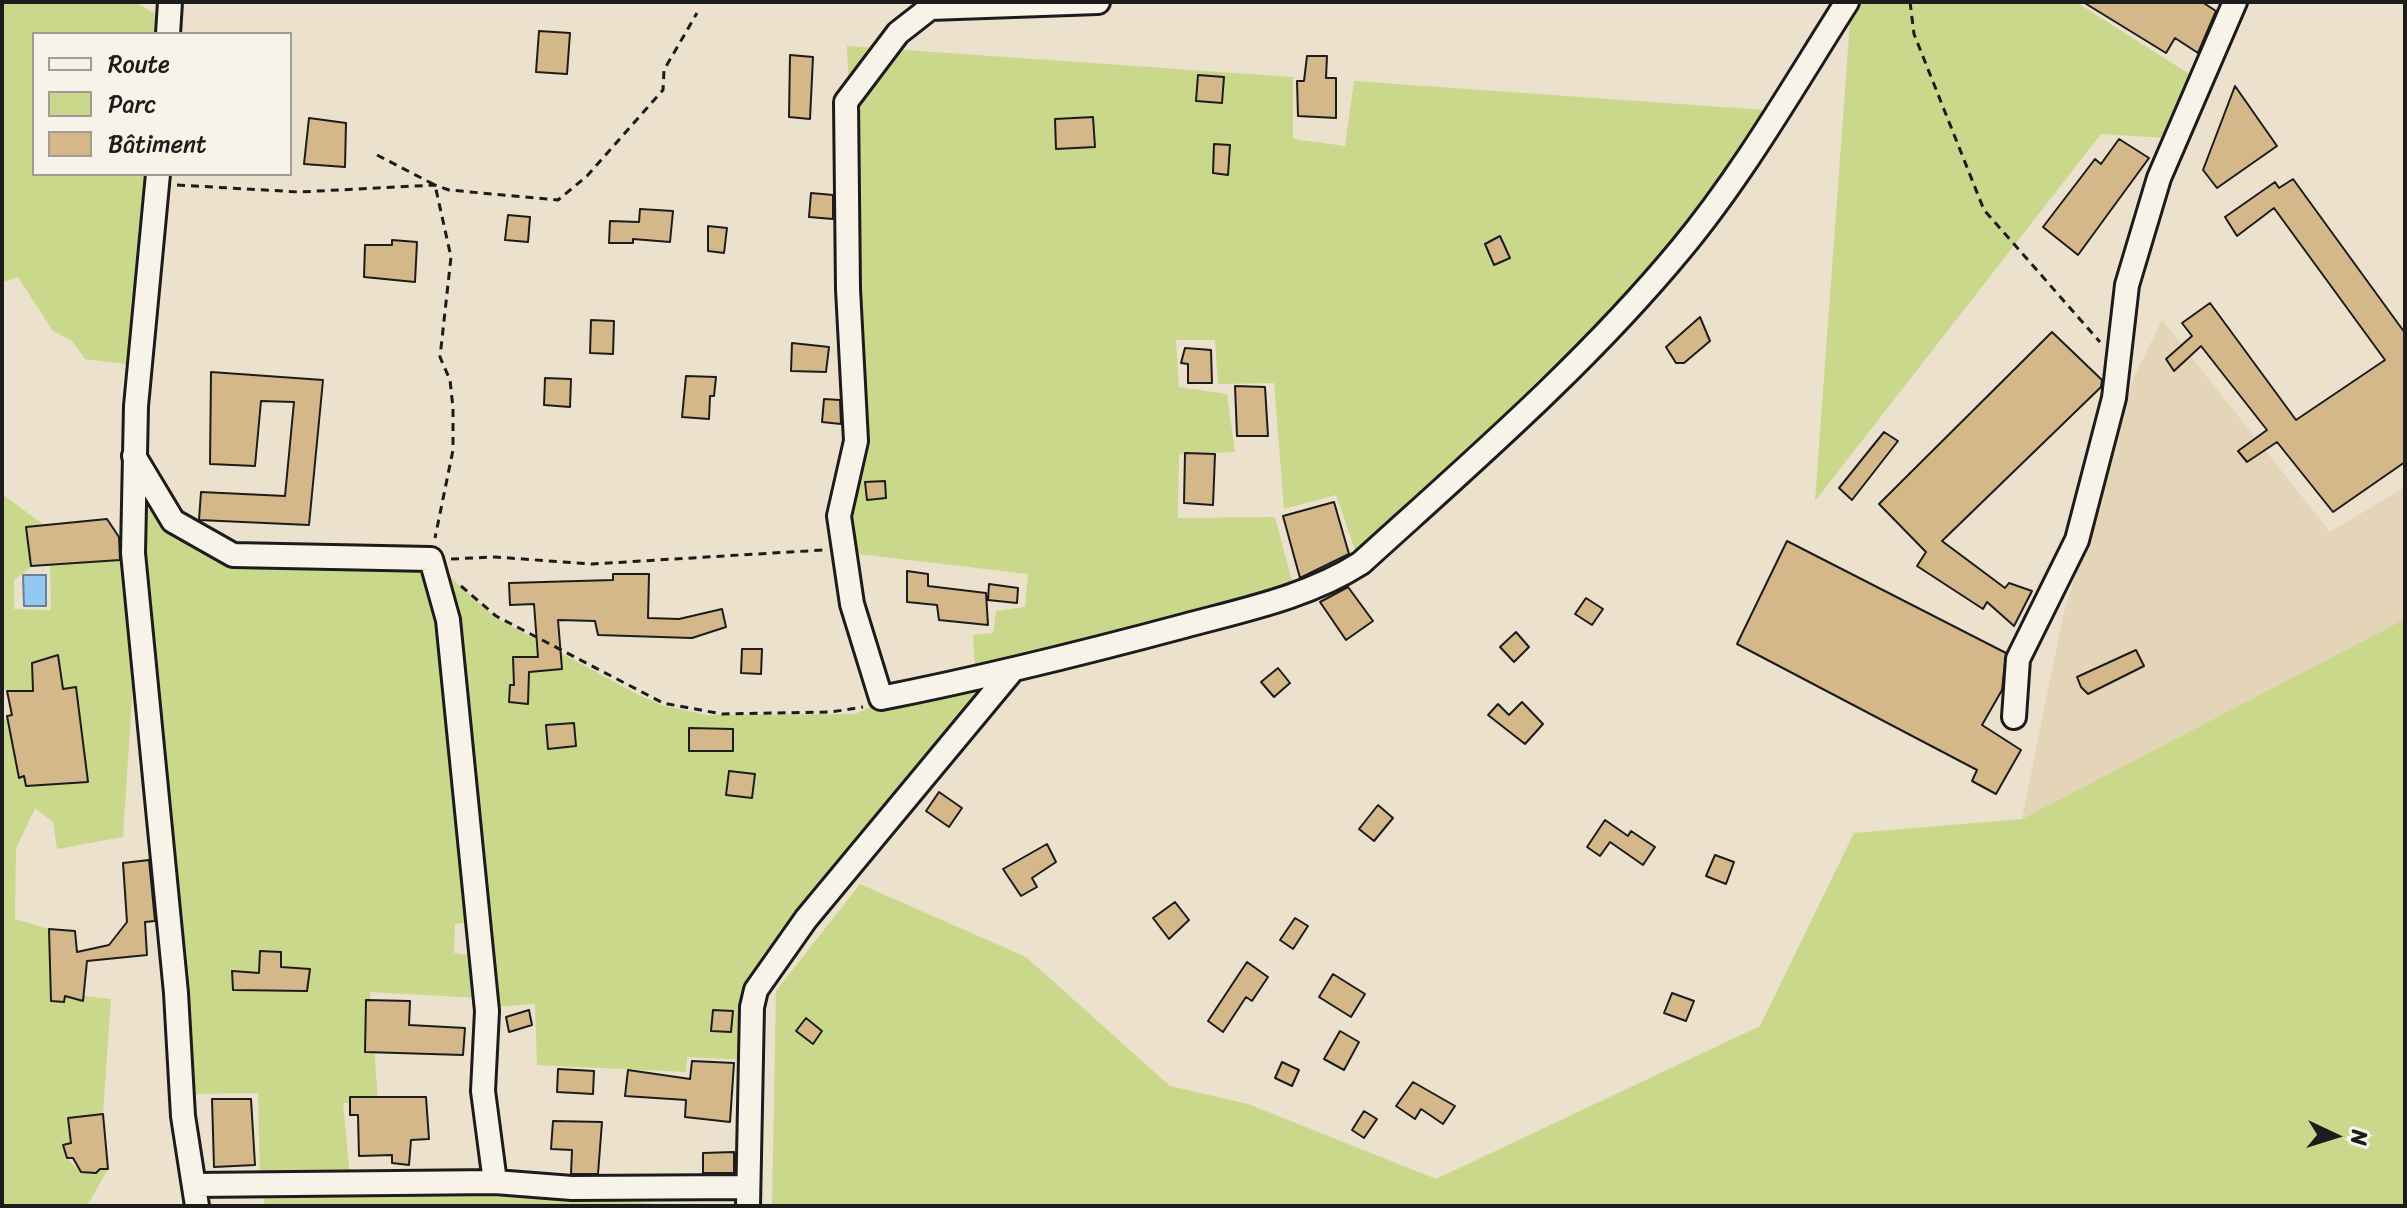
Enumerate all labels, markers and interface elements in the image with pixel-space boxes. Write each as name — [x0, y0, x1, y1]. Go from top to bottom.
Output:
legend — [32, 32, 292, 176]
text: Route — [108, 43, 170, 85]
text: Parc — [108, 83, 156, 125]
text: Bâtiment — [108, 123, 207, 165]
north arrow — [2295, 1096, 2375, 1176]
text: N — [2339, 1129, 2379, 1147]

